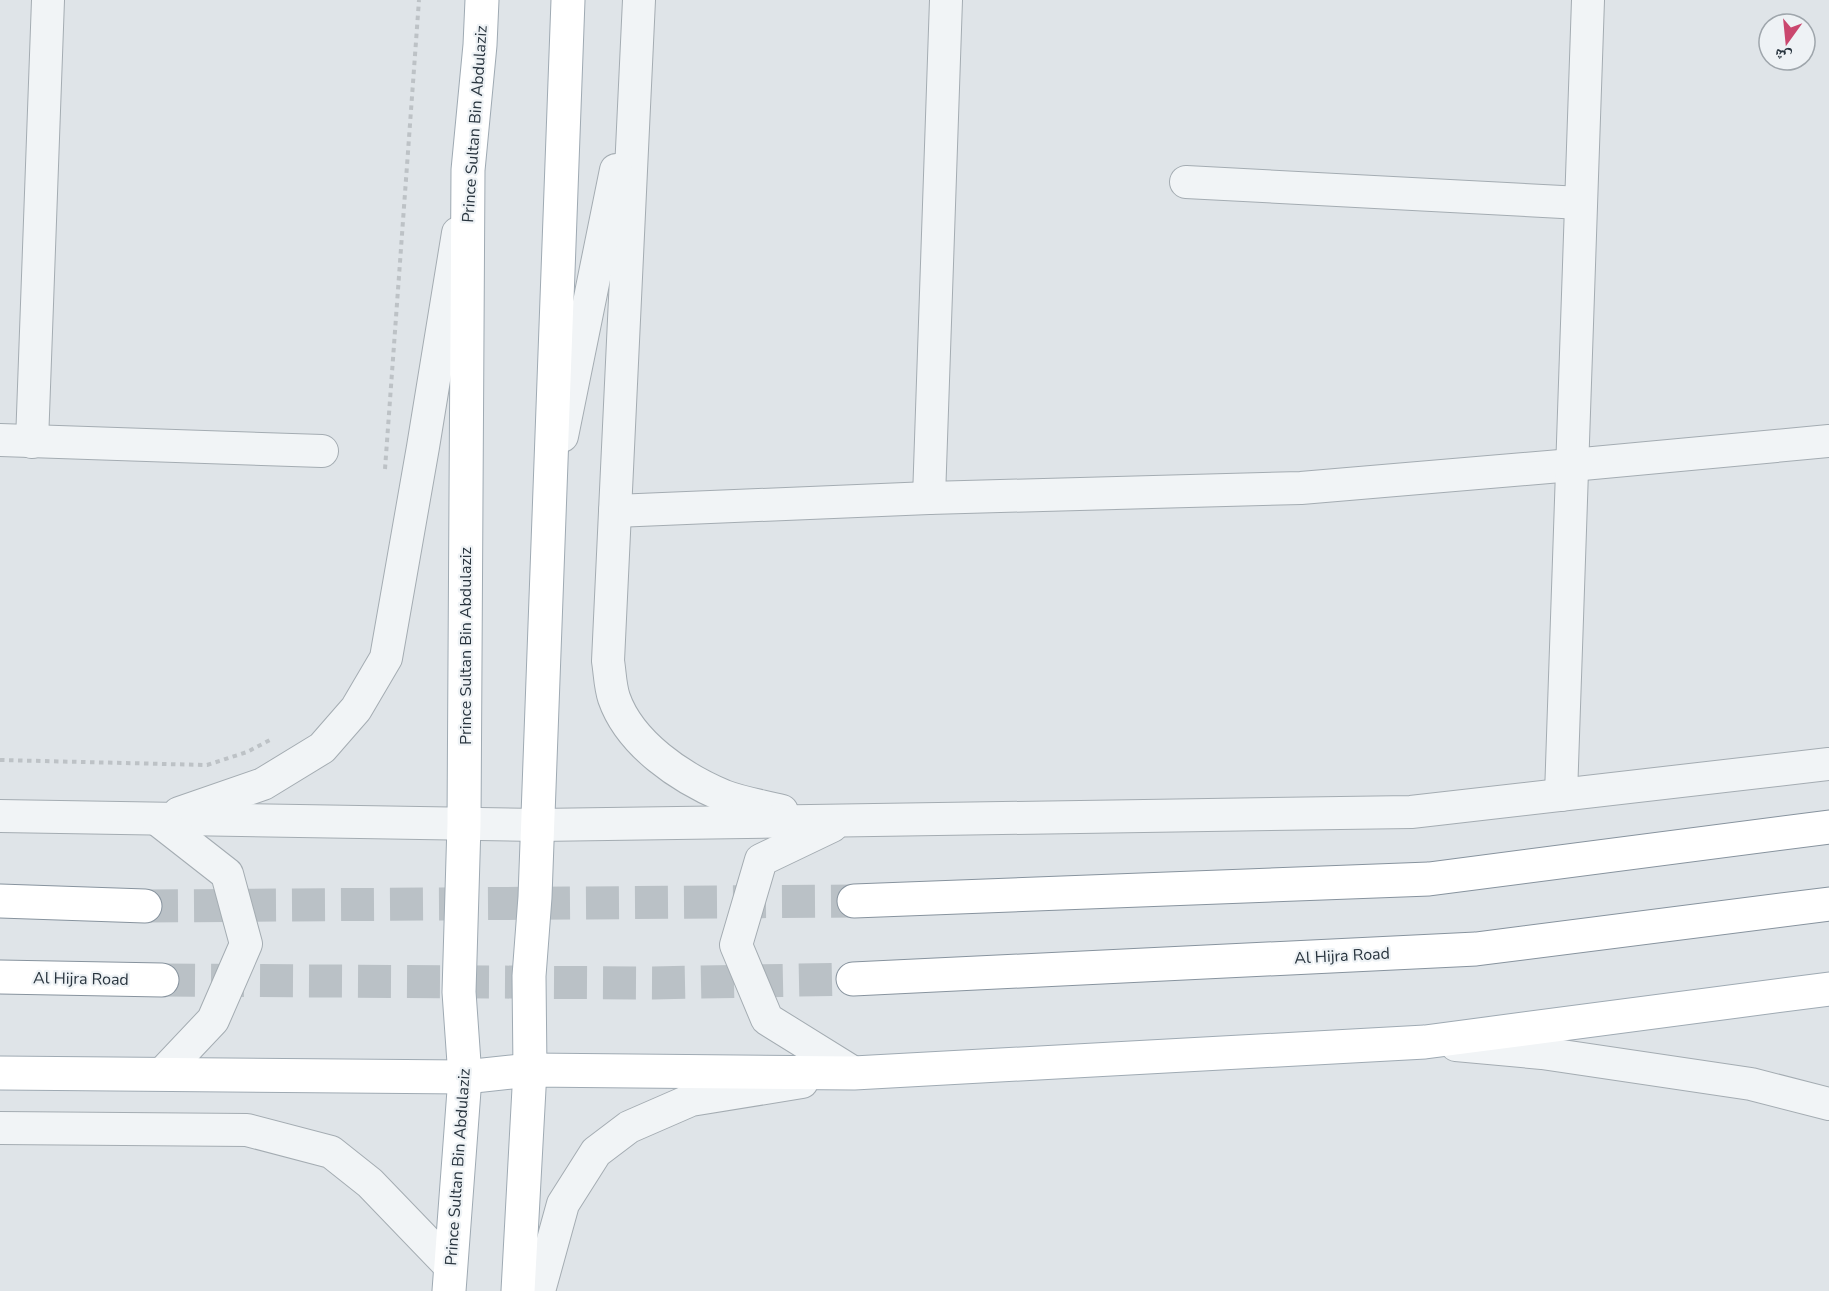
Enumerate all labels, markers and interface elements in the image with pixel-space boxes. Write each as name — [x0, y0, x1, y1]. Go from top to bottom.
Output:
north arrow — [1757, 12, 1817, 72]
street label: Prince Sultan Bin Abdulaziz — [457, 25, 493, 224]
text: ش — [1772, 43, 1794, 68]
street label: Prince Sultan Bin Abdulaziz — [455, 547, 477, 745]
street label: Al Hijra Road — [1294, 943, 1390, 969]
street label: Al Hijra Road — [33, 967, 129, 991]
street label: Prince Sultan Bin Abdulaziz — [440, 1068, 476, 1267]

